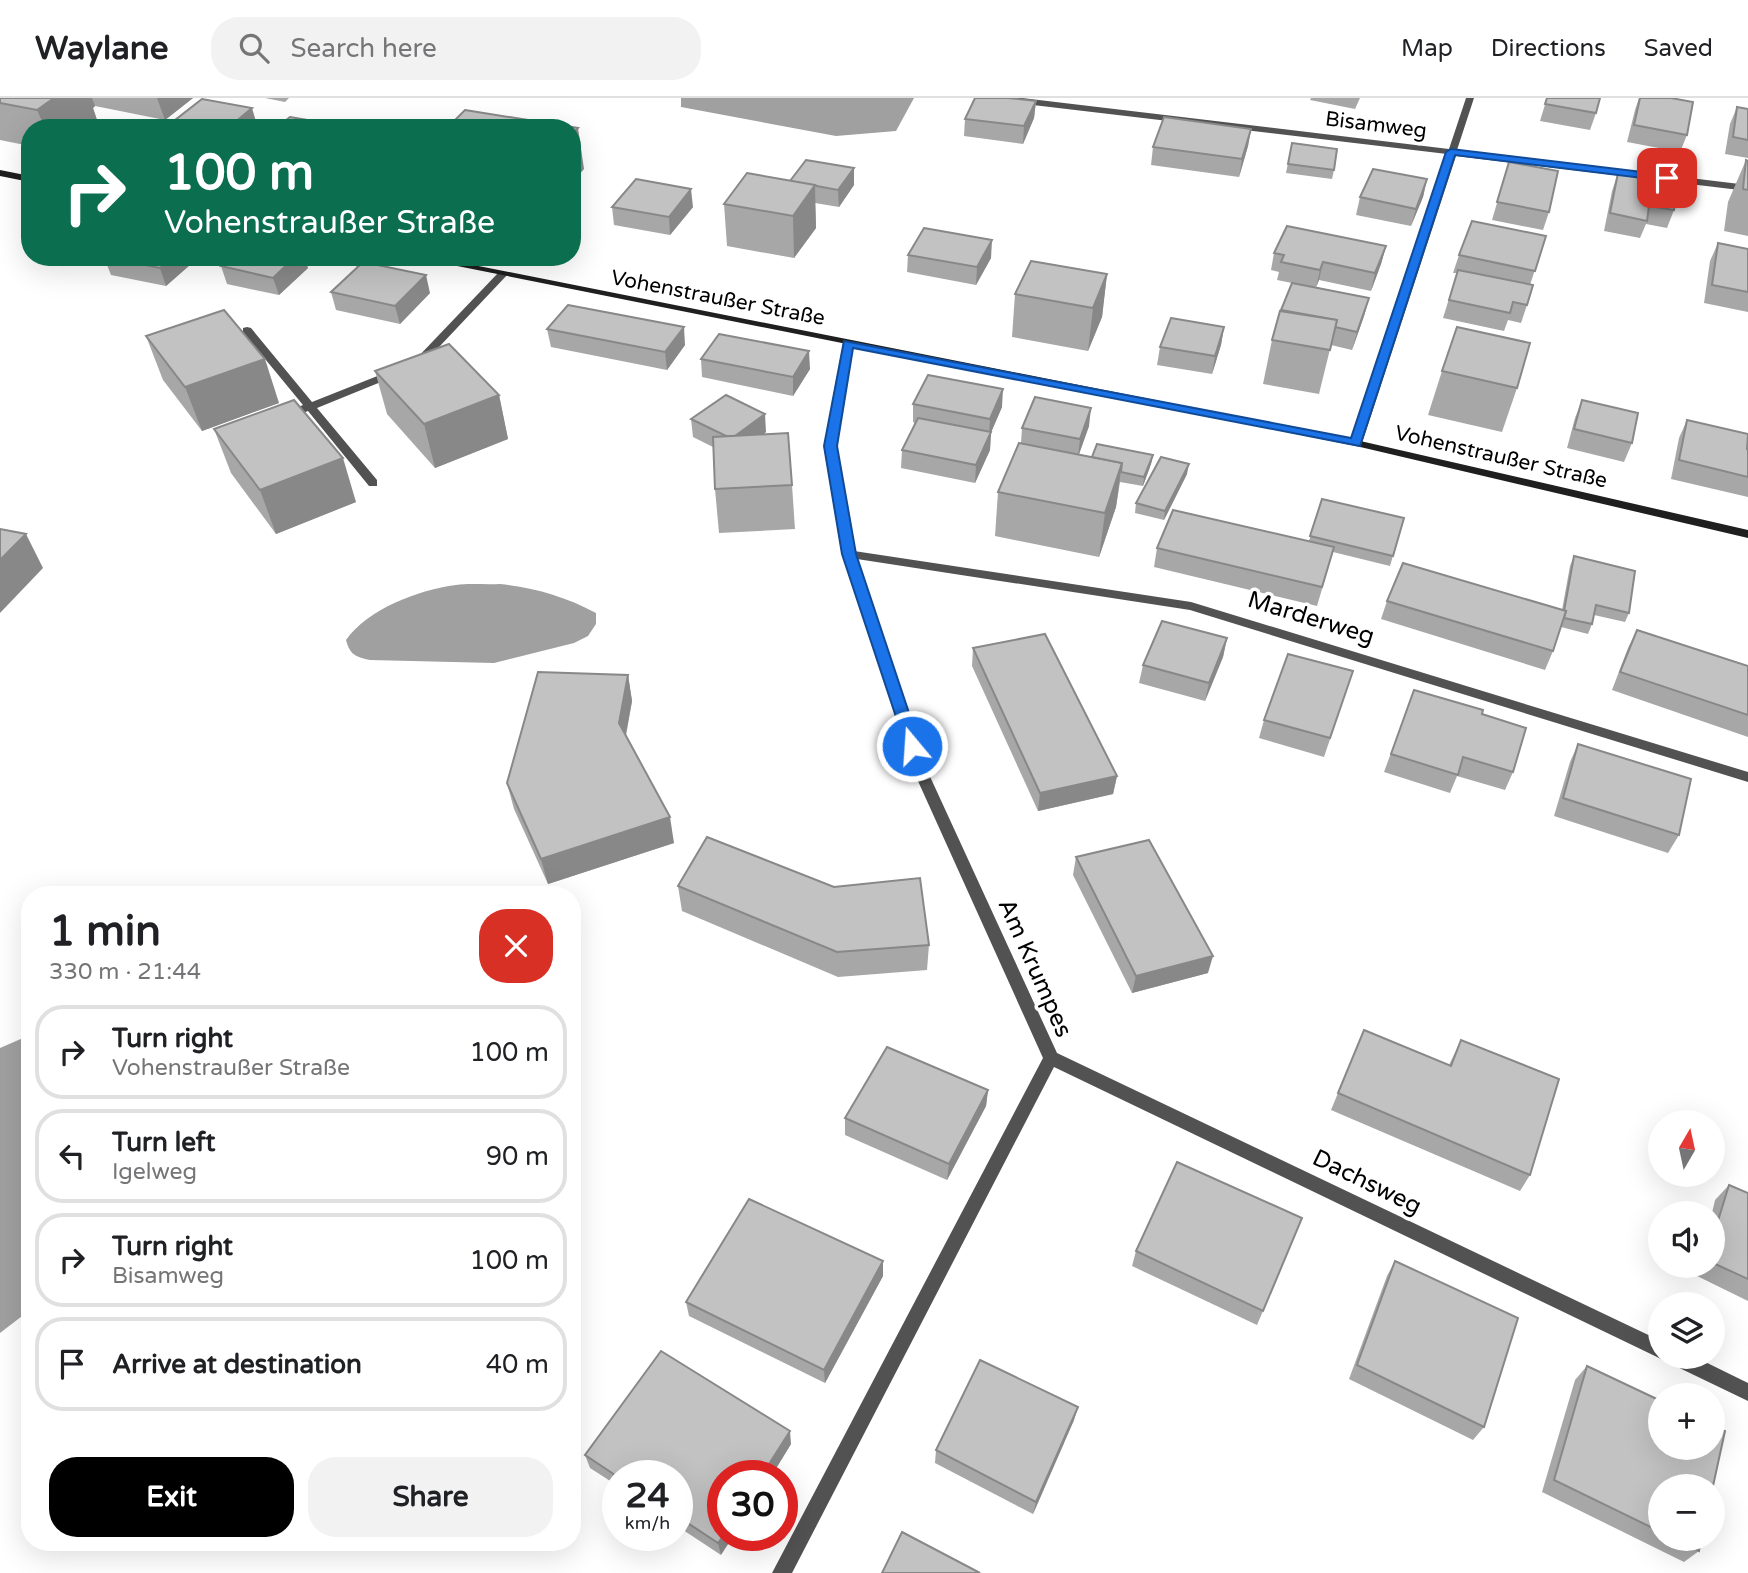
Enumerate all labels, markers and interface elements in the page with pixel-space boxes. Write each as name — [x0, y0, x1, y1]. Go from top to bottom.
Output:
search box — [211, 17, 701, 80]
text: Waylane — [35, 29, 169, 68]
icon: search — [235, 29, 273, 67]
text: Search here — [291, 33, 437, 64]
text: Map — [1401, 34, 1453, 63]
text: Directions — [1491, 34, 1606, 63]
text: Saved — [1644, 34, 1713, 63]
street label: Bisamweg — [1324, 106, 1428, 144]
text: 100 m — [164, 144, 314, 203]
icon: right — [49, 147, 140, 238]
pin — [1637, 148, 1697, 208]
icon: arrive — [1648, 159, 1686, 197]
text: Vohenstraußer Straße — [164, 204, 495, 242]
street label: Vohenstraußer Straße — [609, 265, 827, 331]
street label: Vohenstraußer Straße — [1392, 420, 1610, 494]
street label: Marderweg — [1244, 585, 1378, 651]
position arrow — [875, 709, 949, 783]
street label: Am Krumpes — [992, 894, 1078, 1042]
text: 1 min — [49, 906, 161, 957]
button: close — [479, 909, 553, 983]
text: 330 m · 21:44 — [49, 958, 201, 986]
text: Turn right — [112, 1023, 233, 1054]
icon: right — [53, 1033, 91, 1071]
text: 100 m — [469, 1037, 549, 1068]
text: Vohenstraußer Straße — [112, 1054, 350, 1082]
north arrow — [1648, 1110, 1726, 1186]
map controls — [1648, 1110, 1725, 1551]
text: Turn left — [112, 1127, 215, 1158]
icon: left — [53, 1137, 91, 1175]
text: 90 m — [486, 1141, 549, 1172]
street label: Dachsweg — [1308, 1143, 1426, 1221]
text: Igelweg — [112, 1158, 197, 1186]
button: sound — [1648, 1201, 1725, 1278]
text: Turn right — [112, 1231, 233, 1262]
icon: right — [53, 1241, 91, 1279]
text: 100 m — [469, 1245, 549, 1276]
text: Bisamweg — [112, 1262, 224, 1290]
button: layers — [1648, 1292, 1725, 1369]
icon: arrive — [53, 1345, 91, 1383]
text: Arrive at destination — [112, 1349, 362, 1380]
text: 40 m — [486, 1349, 549, 1380]
button: + — [1648, 1383, 1725, 1460]
button: Exit — [49, 1457, 294, 1537]
button: Share — [308, 1457, 553, 1537]
speed limit sign: 30 — [707, 1460, 798, 1551]
button: − — [1648, 1474, 1725, 1551]
text: 24 — [626, 1475, 669, 1517]
text: km/h — [625, 1512, 670, 1534]

